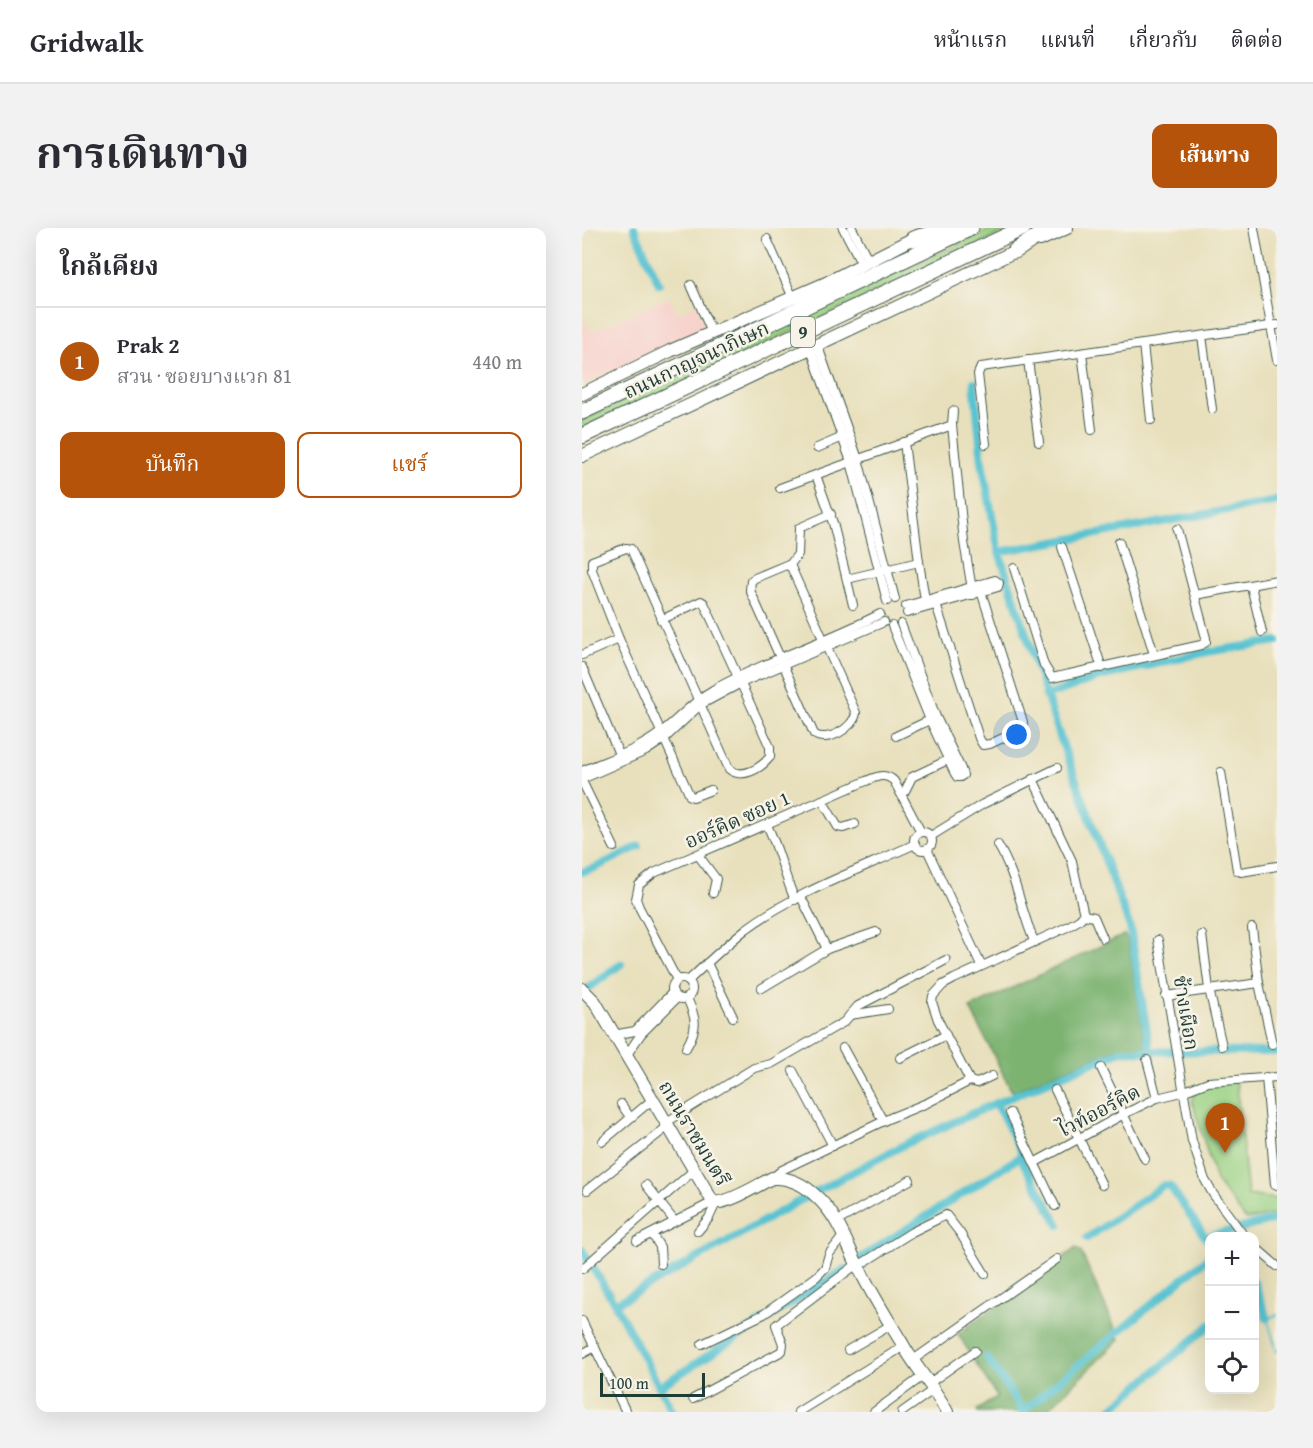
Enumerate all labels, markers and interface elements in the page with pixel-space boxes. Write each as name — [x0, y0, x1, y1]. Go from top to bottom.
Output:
text: Gridwalk — [30, 21, 143, 62]
text: หน้าแรก — [934, 24, 1007, 55]
text: แผนที่ — [1040, 24, 1095, 55]
text: เกี่ยวกับ — [1128, 24, 1198, 55]
text: ติดต่อ — [1231, 24, 1283, 55]
text: การเดินทาง — [36, 122, 249, 183]
button: เส้นทาง — [1152, 124, 1277, 188]
text: ใกล้เคียง — [60, 246, 159, 285]
street label: ถนนกาญจนาภิเษก — [618, 313, 774, 405]
road number: 9 — [791, 317, 815, 347]
text: Prak 2 — [117, 329, 180, 361]
text: 1 — [74, 347, 85, 376]
text: 440 m — [472, 347, 522, 376]
text: สวน · ซอยบางแวก 81 — [117, 361, 292, 390]
button: บันทึก — [60, 432, 285, 498]
button: แชร์ — [297, 432, 522, 498]
your location — [1002, 720, 1031, 749]
street label: ออร์คิด ซอย 1 — [680, 783, 794, 855]
street label: ช้างเผือก — [1167, 974, 1207, 1052]
street label: ถนนราชมนตรี — [652, 1075, 738, 1192]
street label: ไวท์ออร์คิด — [1052, 1076, 1145, 1144]
pin: 1 — [1206, 1104, 1244, 1153]
map controls — [1205, 1232, 1259, 1394]
button: + — [1205, 1232, 1259, 1286]
button: − — [1205, 1286, 1259, 1340]
button: locate — [1205, 1340, 1259, 1394]
scale bar — [600, 1370, 705, 1398]
text: 100 m — [609, 1371, 649, 1395]

